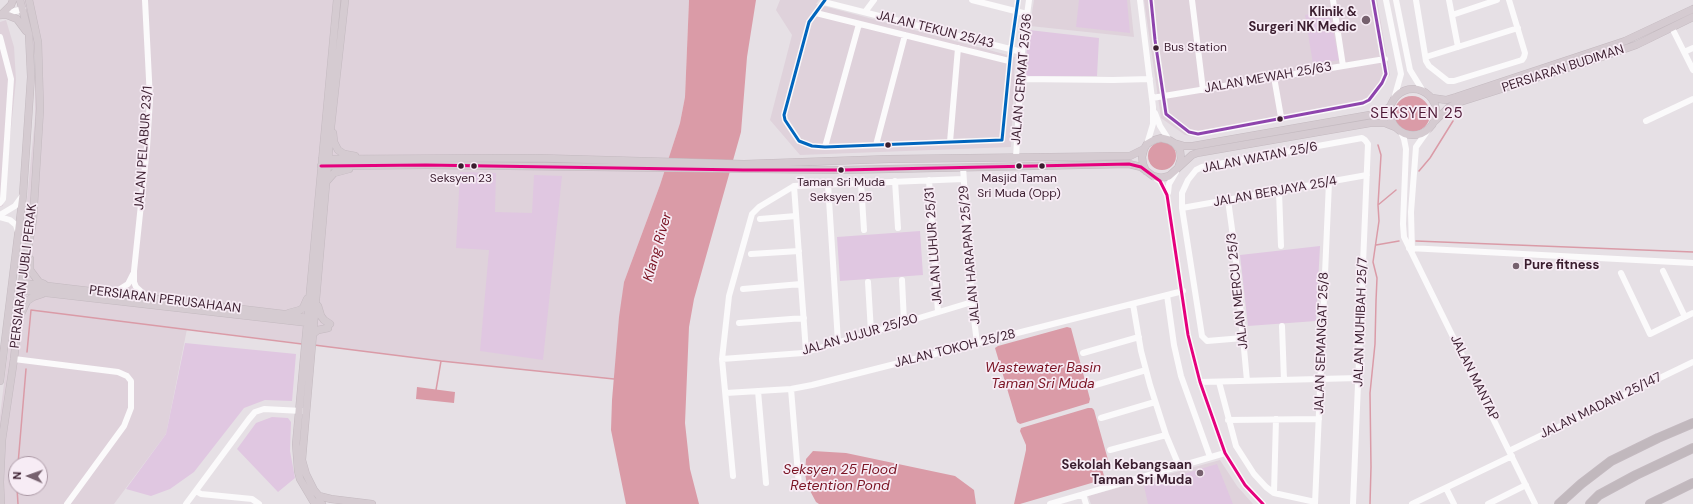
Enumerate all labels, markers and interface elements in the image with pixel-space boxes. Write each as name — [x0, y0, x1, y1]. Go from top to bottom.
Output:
place label: Klinik & Surgeri NK Medic — [1248, 5, 1357, 36]
street label: JALAN TEKUN 25/43 — [875, 8, 995, 52]
street label: JALAN CERMAT 25/36 — [1008, 13, 1036, 145]
marker: Klinik & Surgeri NK Medic — [1360, 14, 1372, 26]
place label: Bus Station — [1164, 41, 1227, 55]
street label: PERSIARAN BUDIMAN — [1500, 42, 1626, 96]
marker: Bus Station — [1151, 43, 1161, 53]
street label: JALAN MEWAH 25/63 — [1203, 59, 1333, 97]
street label: JALAN PELABUR 23/1 — [132, 85, 156, 211]
district label: SEKSYEN 25 — [1370, 105, 1464, 123]
unlabelled marker — [1275, 114, 1285, 124]
street label: JALAN WATAN 25/6 — [1201, 139, 1319, 177]
unlabelled marker — [883, 140, 893, 150]
marker: Seksyen 23 — [456, 161, 466, 171]
unlabelled marker — [469, 161, 479, 171]
marker: Masjid Taman Sri Muda (Opp) — [1014, 161, 1024, 171]
unlabelled marker — [1037, 161, 1047, 171]
marker: Taman Sri Muda Seksyen 25 — [836, 165, 846, 175]
place label: Seksyen 23 — [430, 172, 492, 186]
place label: Masjid Taman Sri Muda (Opp) — [977, 172, 1061, 200]
street label: JALAN BERJAYA 25/4 — [1212, 173, 1338, 211]
place label: Taman Sri Muda Seksyen 25 — [797, 176, 885, 204]
street label: JALAN HARAPAN 25/29 — [956, 185, 984, 325]
street label: JALAN LUHUR 25/31 — [922, 187, 946, 305]
street label: PERSIARAN JUBLI PERAK — [7, 203, 41, 349]
water label: Klang River — [640, 211, 676, 283]
street label: JALAN MERCU 25/3 — [1224, 232, 1252, 350]
street label: JALAN MUHIBAH 25/7 — [1351, 257, 1371, 387]
place label: Pure fitness — [1524, 258, 1599, 274]
marker: Pure fitness — [1511, 261, 1521, 271]
street label: JALAN SEMANGAT 25/8 — [1312, 272, 1332, 414]
street label: PERSIARAN PERUSAHAAN — [88, 283, 242, 317]
street label: JALAN JUJUR 25/30 — [800, 311, 920, 359]
street label: JALAN TOKOH 25/28 — [893, 326, 1017, 372]
street label: JALAN MANTAP — [1446, 332, 1502, 424]
water label: Wastewater Basin Taman Sri Muda — [985, 360, 1101, 392]
street label: JALAN MADANI 25/147 — [1538, 370, 1664, 442]
north arrow — [8, 456, 48, 496]
place label: Sekolah Kebangsaan Taman Sri Muda — [1061, 458, 1192, 489]
water label: Seksyen 25 Flood Retention Pond — [783, 462, 897, 494]
marker: Sekolah Kebangsaan Taman Sri Muda — [1195, 468, 1205, 478]
text: N — [10, 471, 24, 480]

